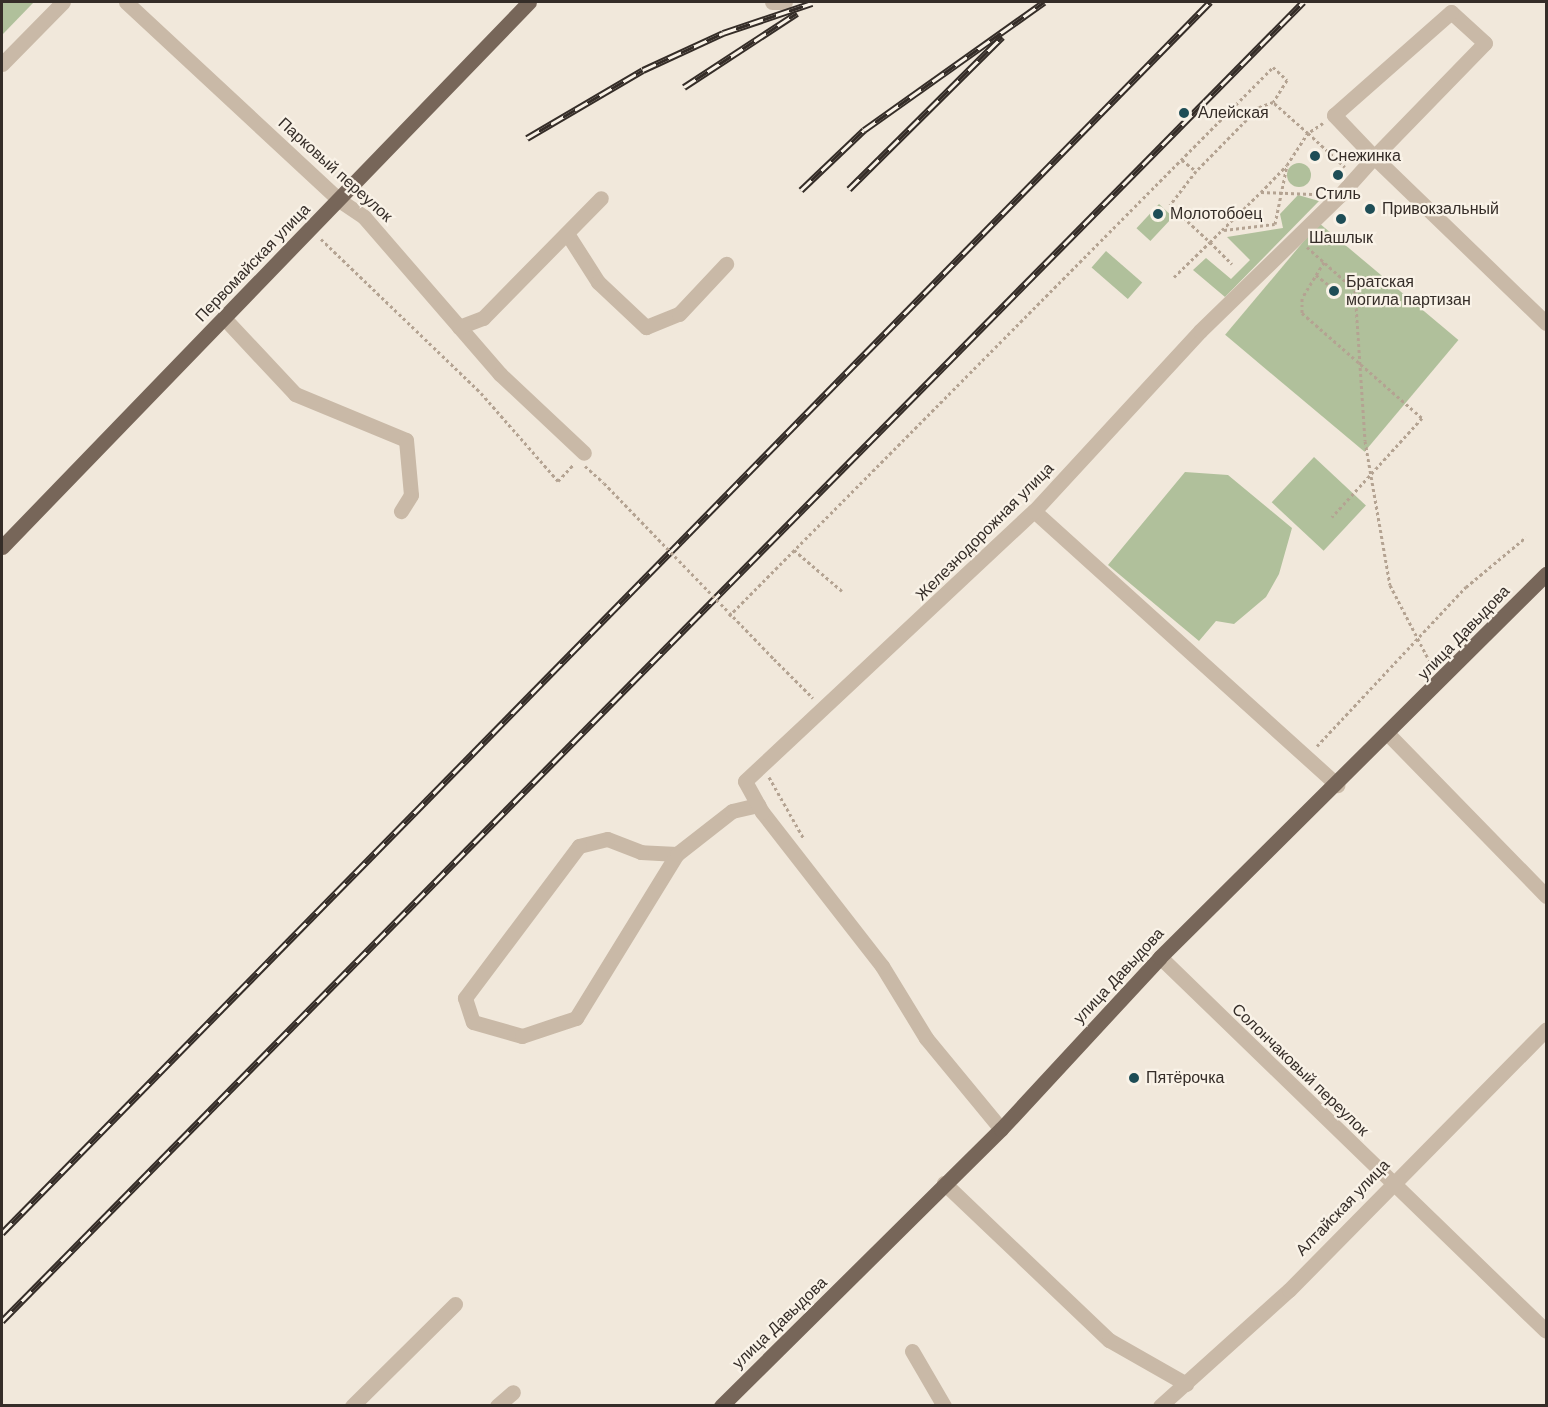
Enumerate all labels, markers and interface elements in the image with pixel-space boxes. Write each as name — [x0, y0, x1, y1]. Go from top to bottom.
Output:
place label: Алейская — [1198, 103, 1269, 123]
marker: Алейская — [1175, 104, 1193, 122]
street label: Парковый переулок — [274, 114, 396, 226]
place label: Снежинка — [1327, 146, 1401, 166]
marker: Снежинка — [1308, 149, 1322, 163]
marker: Стиль — [1331, 168, 1345, 182]
place label: Стиль — [1315, 184, 1361, 204]
place label: Привокзальный — [1382, 199, 1499, 219]
street label: Первомайская улица — [192, 200, 314, 326]
marker: Привокзальный — [1363, 202, 1377, 216]
place label: Молотобоец — [1170, 204, 1262, 224]
marker: Молотобоец — [1151, 207, 1165, 221]
marker: Шашлык — [1334, 212, 1348, 226]
place label: Шашлык — [1309, 228, 1373, 248]
place label: Братская могила партизан — [1346, 272, 1471, 310]
marker: Братская могила партизан — [1327, 284, 1341, 298]
street label: Железнодорожная улица — [912, 459, 1058, 605]
street label: улица Давыдова — [1414, 582, 1514, 684]
street label: улица Давыдова — [1070, 924, 1168, 1028]
street label: Солончаковый переулок — [1228, 1000, 1372, 1140]
place label: Пятёрочка — [1146, 1068, 1224, 1088]
marker: Пятёрочка — [1127, 1071, 1141, 1085]
street label: Алтайская улица — [1292, 1156, 1394, 1260]
street label: улица Давыдова — [729, 1273, 831, 1373]

